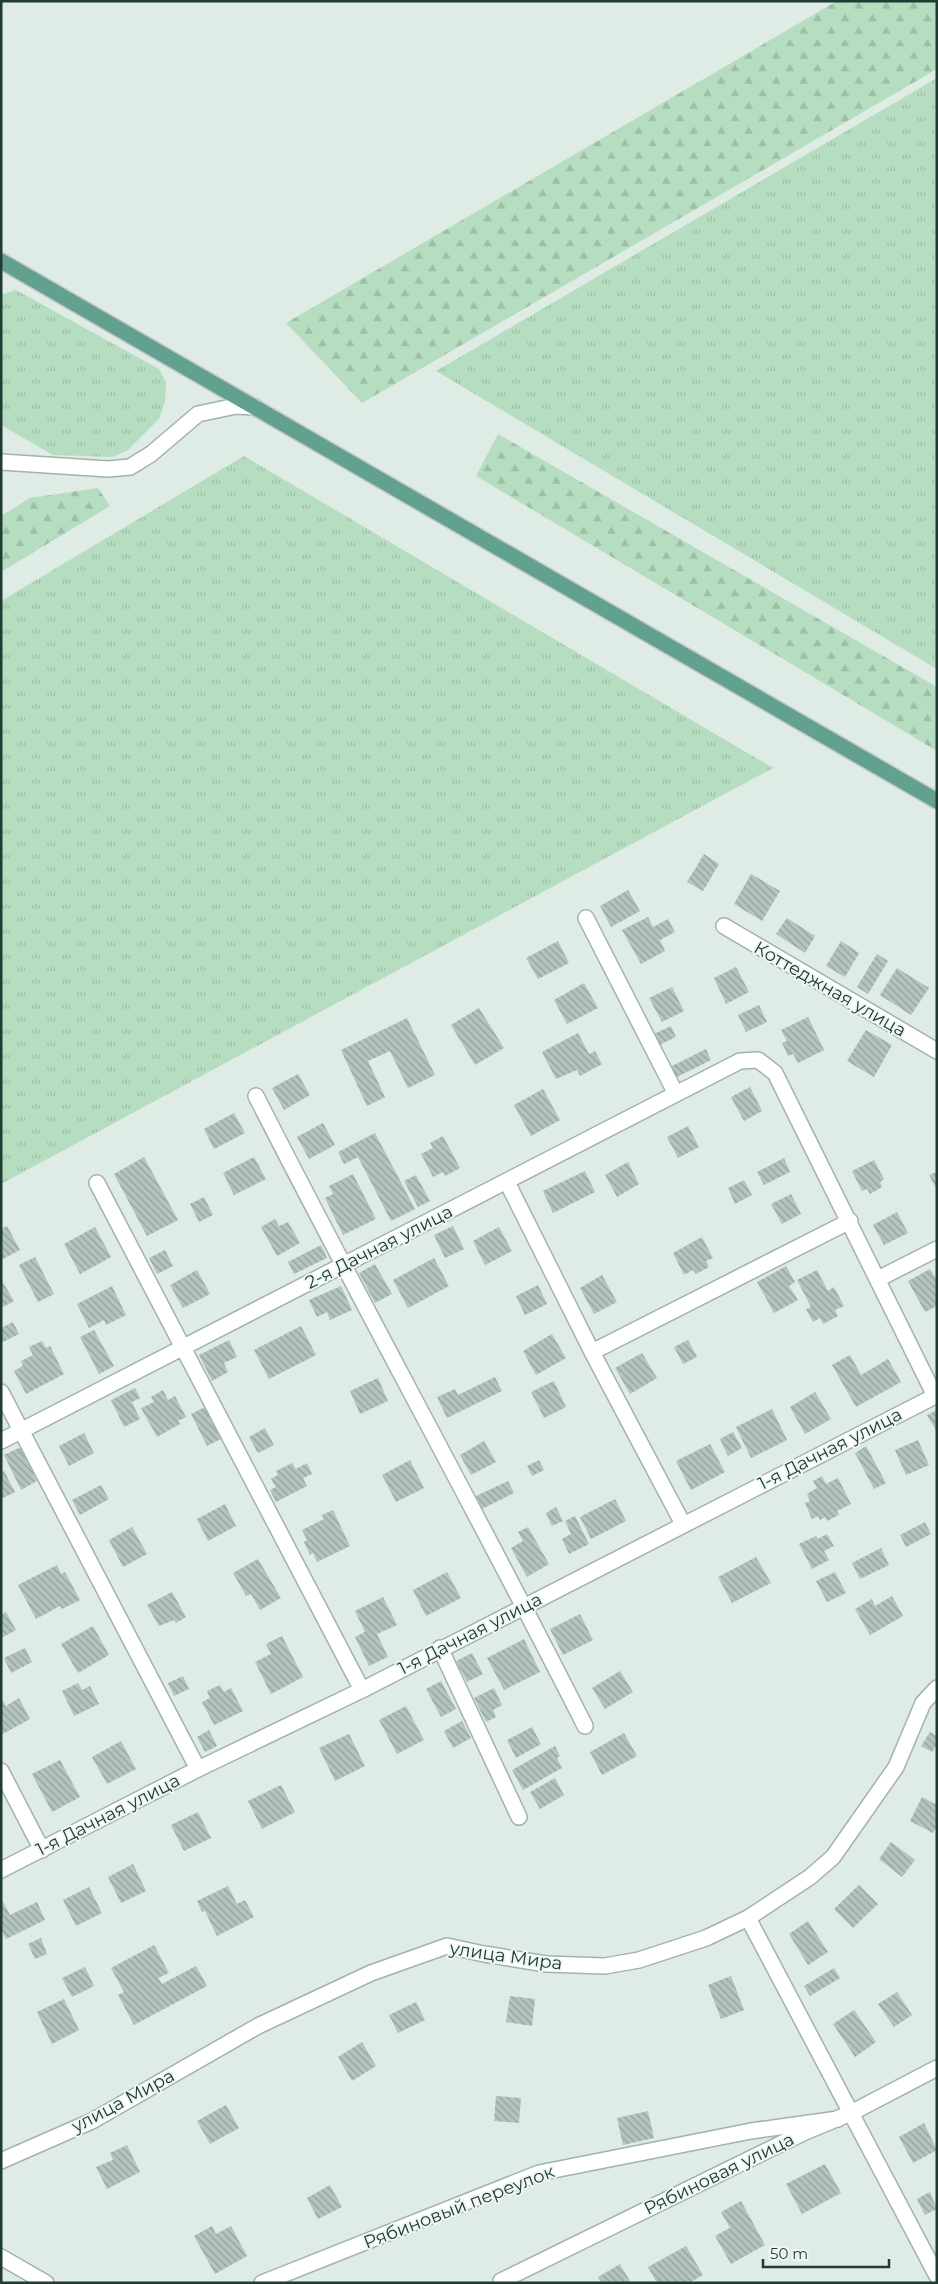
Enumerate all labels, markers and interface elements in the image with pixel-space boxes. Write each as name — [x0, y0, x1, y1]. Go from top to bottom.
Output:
street label: Коттеджная улица — [750, 936, 910, 1042]
street label: 2-я Дачная улица — [302, 1200, 456, 1294]
street label: 1-я Дачная улица — [754, 1403, 906, 1495]
street label: 1-я Дачная улица — [394, 1588, 546, 1680]
street label: 1-я Дачная улица — [32, 1769, 184, 1861]
street label: улица Мира — [447, 1937, 564, 1975]
street label: улица Мира — [67, 2065, 178, 2138]
street label: Рябиновая улица — [640, 2128, 798, 2220]
street label: Рябиновый переулок — [361, 2160, 558, 2254]
scale bar — [763, 2236, 889, 2268]
text: 50 m — [770, 2244, 808, 2263]

